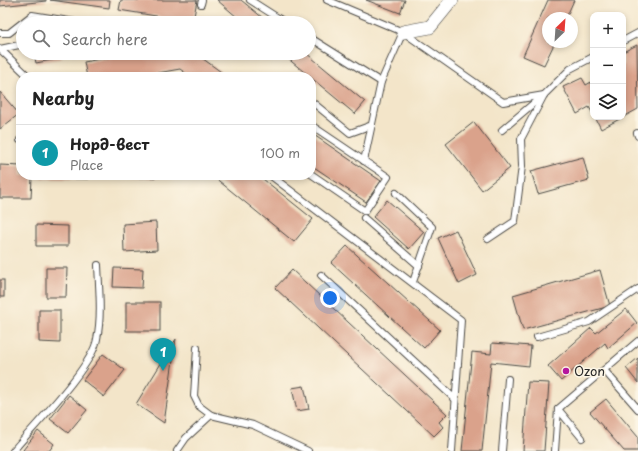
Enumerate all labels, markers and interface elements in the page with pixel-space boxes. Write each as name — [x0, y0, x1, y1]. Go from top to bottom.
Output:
north arrow — [542, 12, 578, 48]
map controls — [590, 12, 626, 120]
button: + — [590, 12, 626, 48]
search box — [16, 16, 316, 60]
icon: search — [30, 27, 52, 49]
text: Search here — [62, 27, 148, 50]
button: − — [590, 48, 626, 84]
button: layers — [590, 84, 626, 120]
text: Nearby — [32, 85, 94, 111]
text: Норд-вест — [70, 132, 149, 155]
text: 1 — [42, 143, 48, 162]
text: 100 m — [260, 143, 300, 162]
text: Place — [70, 155, 103, 174]
your location — [320, 288, 340, 308]
pin: 1 — [150, 338, 176, 371]
place label: Ozon — [574, 361, 605, 380]
marker: Ozon — [561, 366, 571, 376]

